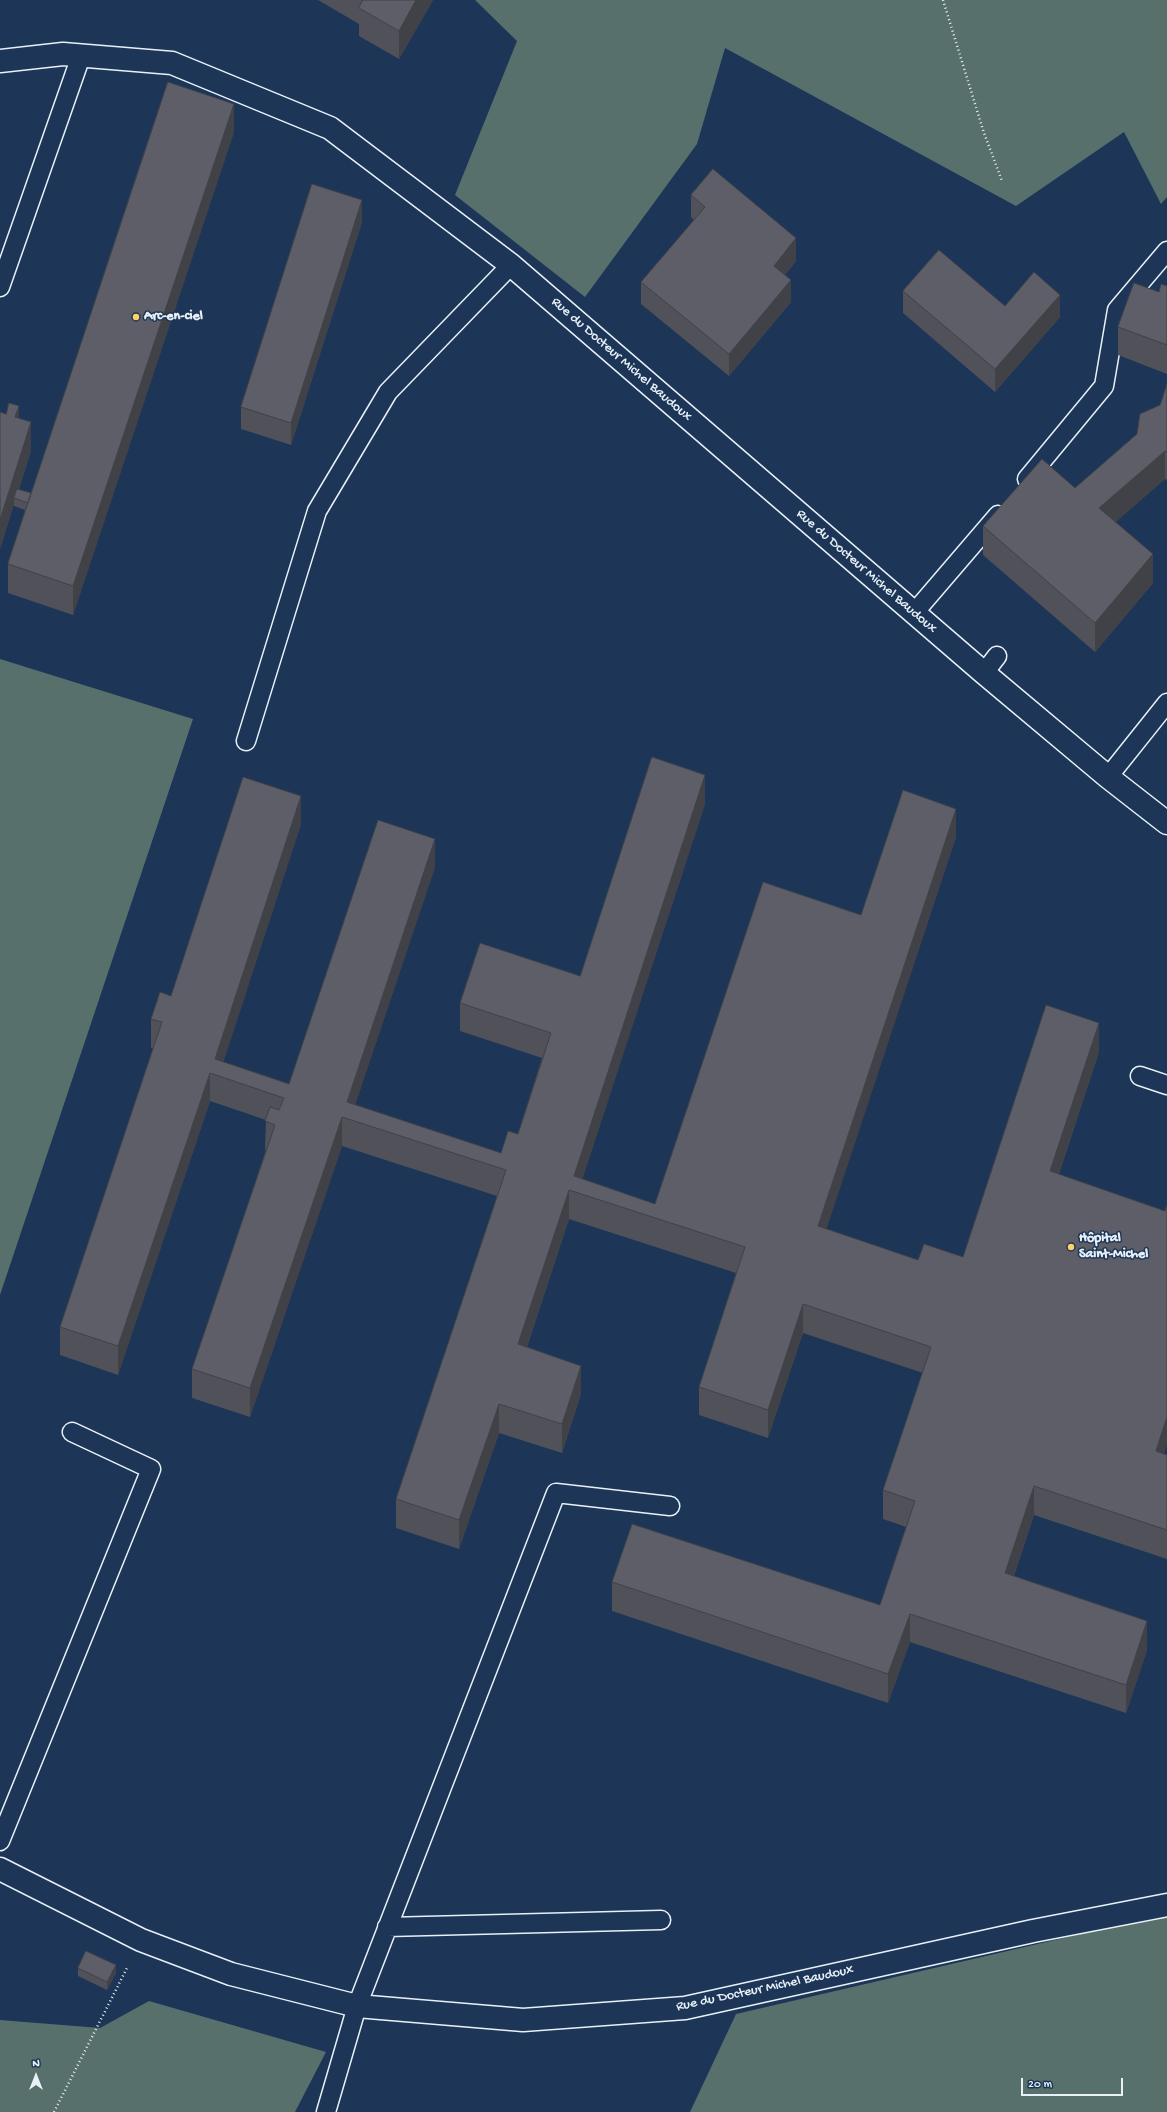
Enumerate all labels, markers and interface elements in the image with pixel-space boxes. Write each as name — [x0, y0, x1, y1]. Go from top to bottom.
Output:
street label: Rue du Docteur Michel Baudoux — [547, 294, 695, 426]
place label: Arc-en-ciel — [144, 309, 203, 325]
marker: Arc-en-ciel — [131, 312, 141, 322]
street label: Rue du Docteur Michel Baudoux — [792, 506, 940, 638]
place label: Hôpital Saint-Michel — [1079, 1231, 1148, 1264]
marker: Hôpital Saint-Michel — [1066, 1242, 1076, 1252]
street label: Rue du Docteur Michel Baudoux — [675, 1962, 855, 2016]
north arrow — [16, 2056, 56, 2096]
text: N — [32, 2058, 40, 2070]
scale bar — [1023, 2070, 1125, 2096]
text: 20 m — [1028, 2078, 1052, 2092]

